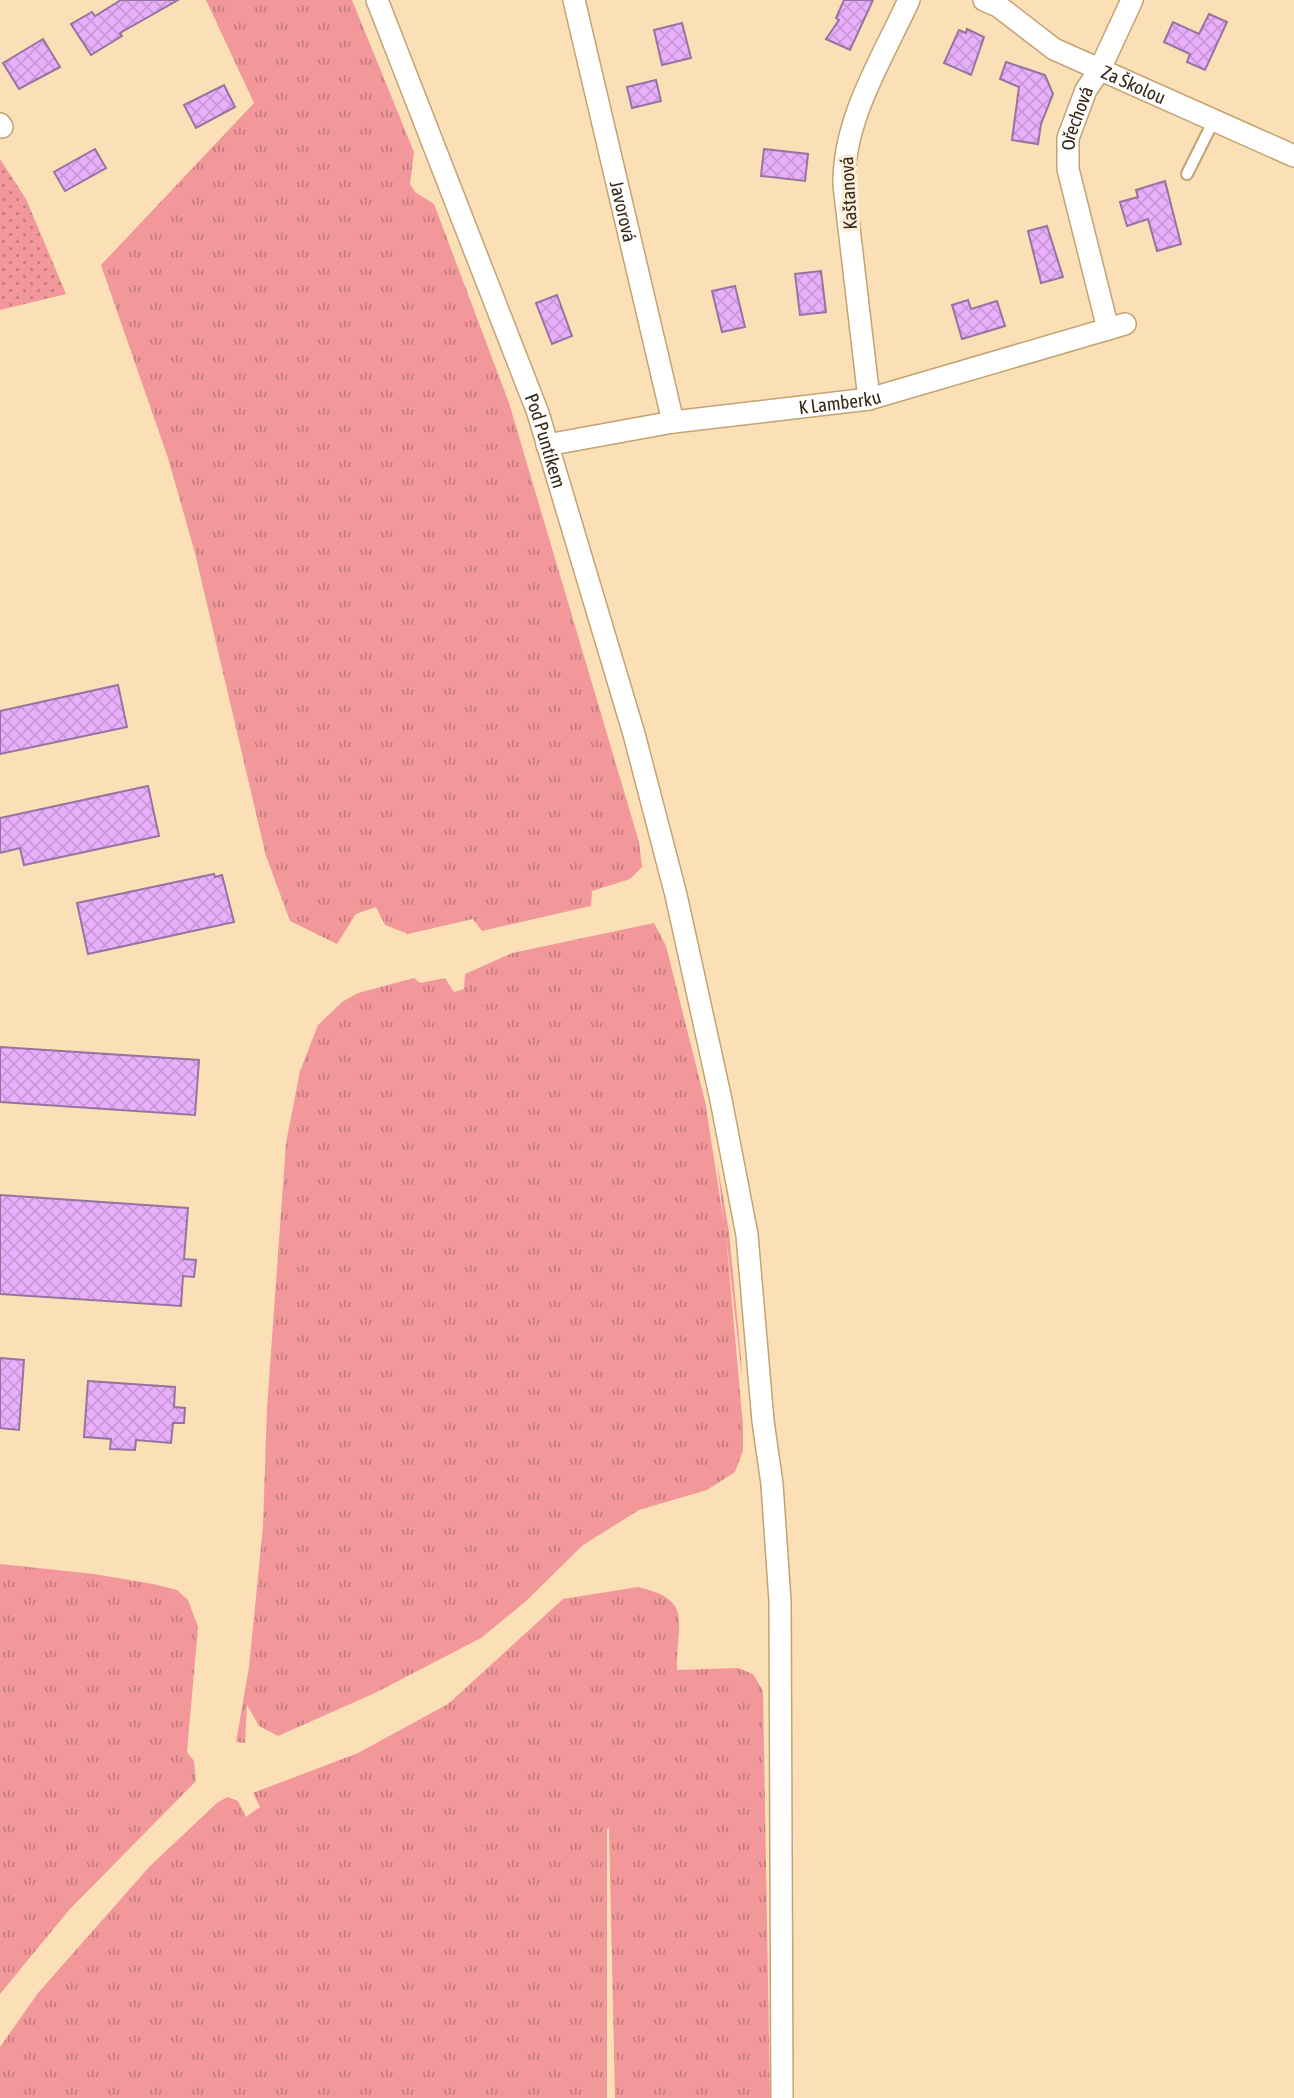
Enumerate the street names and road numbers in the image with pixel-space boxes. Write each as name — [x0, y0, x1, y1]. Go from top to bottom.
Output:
street label: Za Školou — [1098, 61, 1169, 108]
street label: Ořechová — [1057, 83, 1097, 150]
street label: Kaštanová — [835, 156, 861, 230]
street label: Javorová — [606, 178, 641, 244]
street label: K Lamberku — [797, 385, 884, 418]
street label: Pod Puntíkem — [520, 390, 571, 490]

